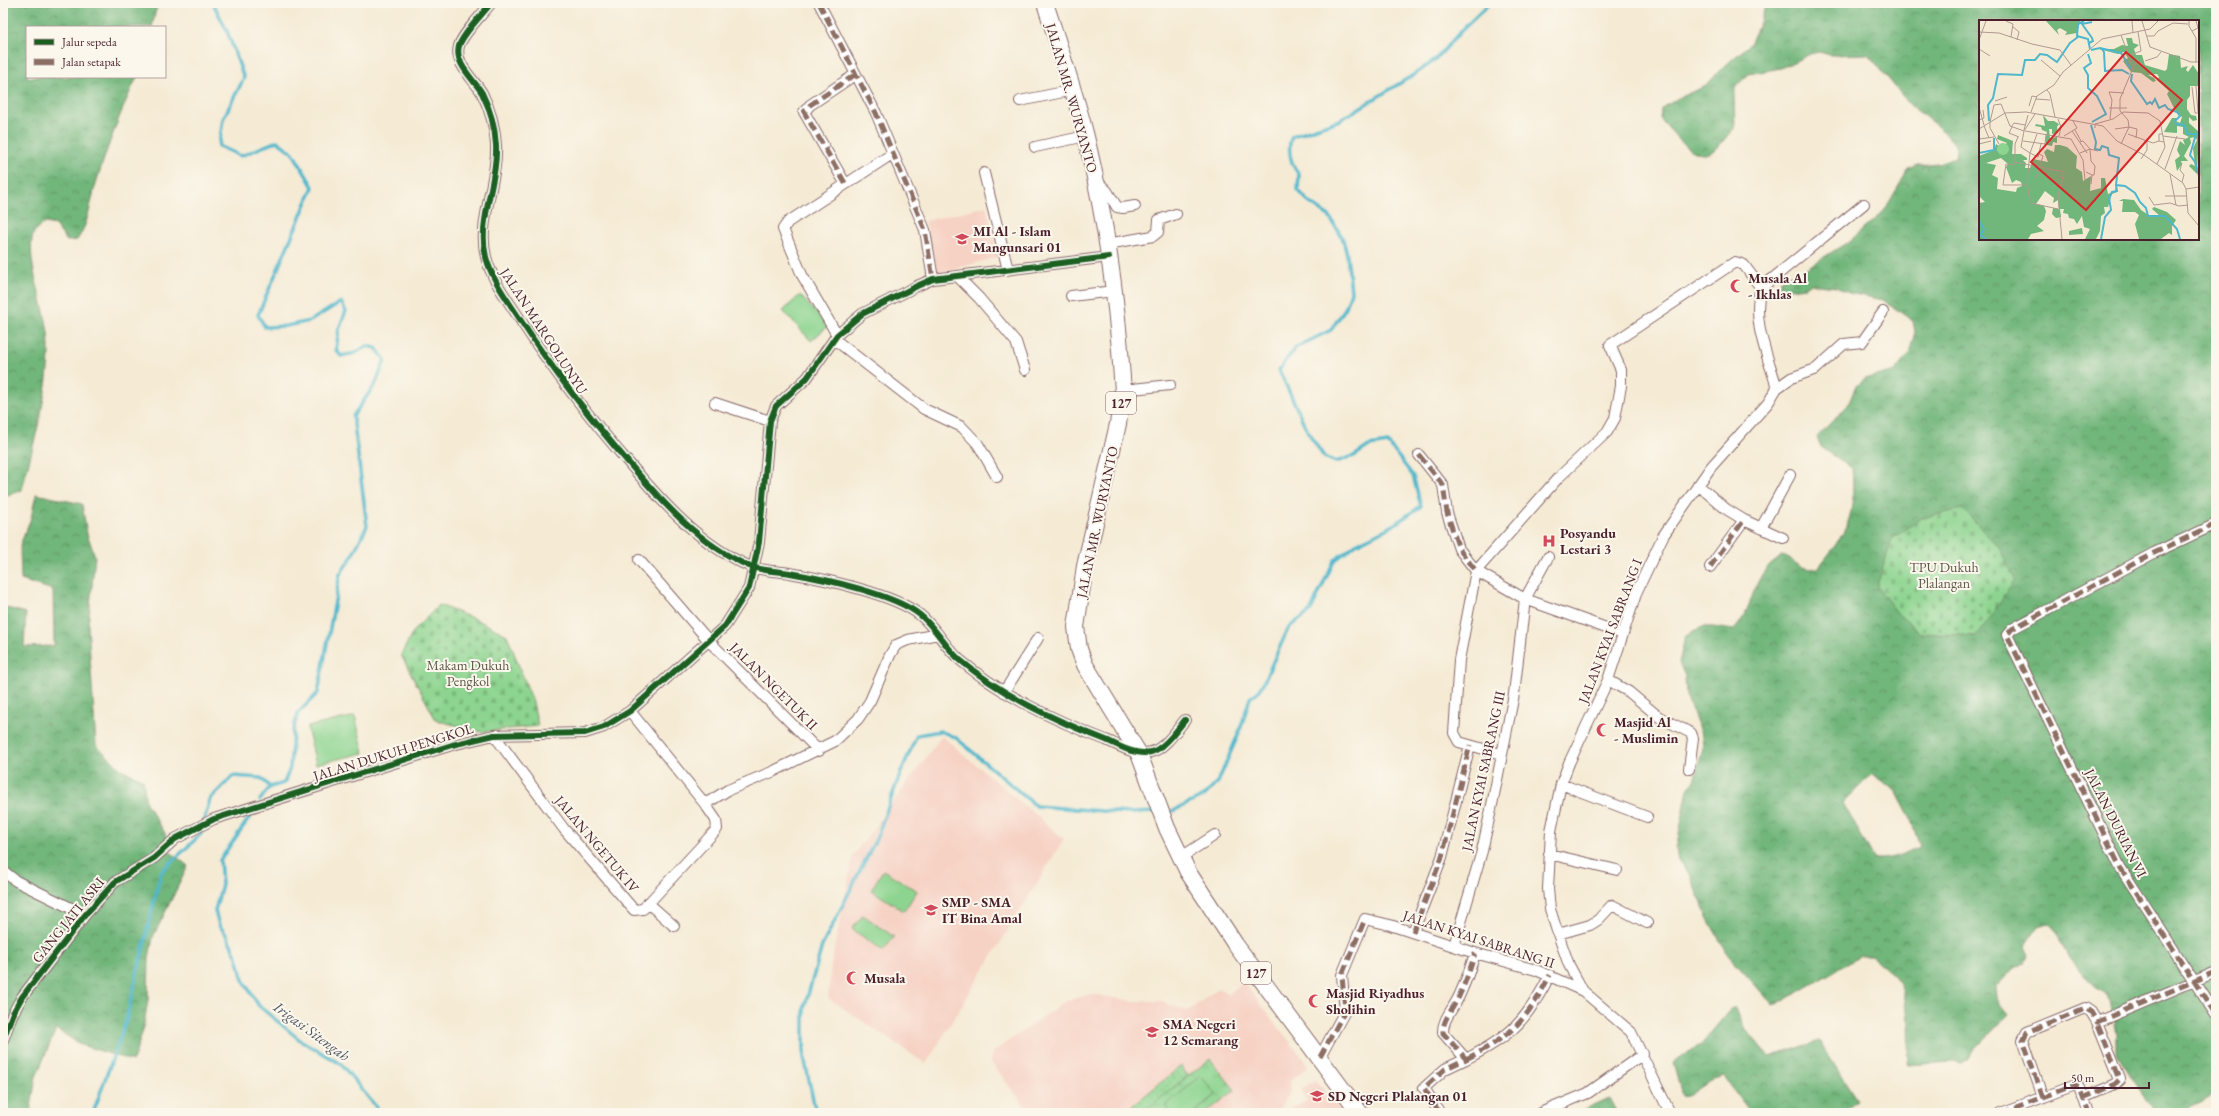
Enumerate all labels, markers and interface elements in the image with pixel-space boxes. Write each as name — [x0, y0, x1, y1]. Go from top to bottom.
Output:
street label: JALAN MR. WURYANTO — [1042, 20, 1102, 175]
inset map — [1979, 20, 2199, 240]
legend — [26, 26, 166, 78]
text: Jalur sepeda — [61, 34, 117, 50]
text: Jalan setapak — [61, 54, 121, 70]
place label: MI Al - Islam Mangunsari 01 — [973, 222, 1061, 256]
school or university icon: MI Al - Islam Mangunsari 01 — [954, 231, 970, 247]
street label: JALAN MARGOLUNYU — [496, 263, 592, 398]
place label: Musala Al - Ikhlas — [1748, 269, 1807, 303]
mosque icon: Musala Al - Ikhlas — [1729, 278, 1745, 294]
road number: 127 — [1106, 392, 1136, 414]
street label: JALAN MR. WURYANTO — [1072, 444, 1122, 601]
place label: Posyandu Lestari 3 — [1560, 524, 1616, 558]
hospital icon: Posyandu Lestari 3 — [1541, 533, 1557, 549]
street label: JALAN KYAI SABRANG I — [1574, 556, 1646, 707]
park label: TPU Dukuh Plalangan — [1909, 558, 1979, 592]
street label: JALAN NGETUK II — [726, 638, 822, 734]
park label: Makam Dukuh Pengkol — [427, 656, 509, 690]
street label: JALAN KYAI SABRANG III — [1457, 689, 1509, 854]
place label: Masjid Al - Muslimin — [1614, 713, 1679, 747]
street label: JALAN DUKUH PENGKOL — [310, 719, 476, 785]
mosque icon: Masjid Al - Muslimin — [1595, 722, 1611, 738]
street label: JALAN DURIAN VI — [2080, 765, 2151, 881]
street label: JALAN NGETUK IV — [550, 791, 643, 897]
street label: GANG JATI ASRI — [28, 873, 108, 966]
place label: SMP - SMA IT Bina Amal — [942, 893, 1022, 927]
school or university icon: SMP - SMA IT Bina Amal — [923, 902, 939, 918]
street label: JALAN KYAI SABRANG II — [1400, 906, 1557, 972]
road number: 127 — [1241, 962, 1271, 984]
place label: Musala — [864, 969, 906, 987]
mosque icon: Musala — [845, 970, 861, 986]
place label: Masjid Riyadhus Sholihin — [1326, 984, 1424, 1018]
mosque icon: Masjid Riyadhus Sholihin — [1307, 993, 1323, 1009]
water label: Irigasi Sitengah — [269, 996, 354, 1065]
place label: SMA Negeri 12 Semarang — [1163, 1015, 1239, 1049]
school or university icon: SMA Negeri 12 Semarang — [1144, 1024, 1160, 1040]
scale bar — [2065, 1064, 2149, 1090]
text: 50 m — [2071, 1070, 2095, 1086]
place label: SD Negeri Plalangan 01 — [1328, 1087, 1468, 1105]
school or university icon: SD Negeri Plalangan 01 — [1309, 1088, 1325, 1104]

